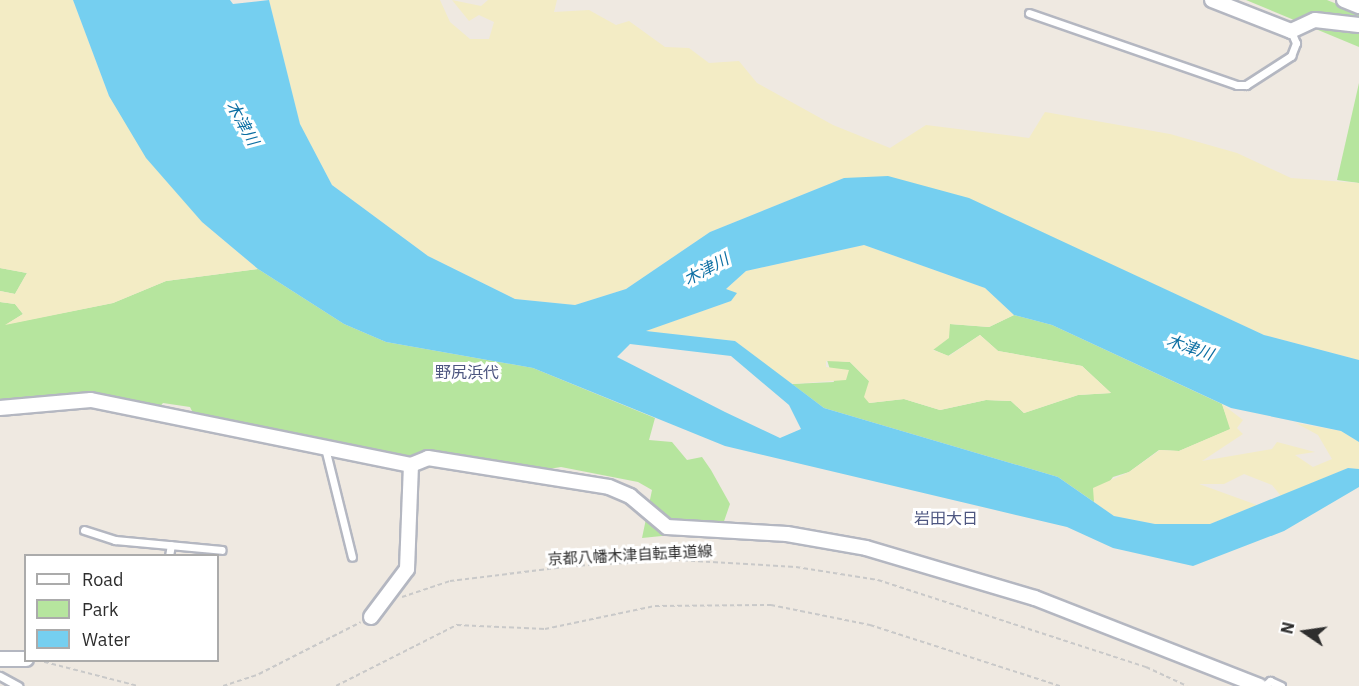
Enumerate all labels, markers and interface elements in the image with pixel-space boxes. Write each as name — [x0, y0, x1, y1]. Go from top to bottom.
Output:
water label: 木津川 — [223, 97, 263, 149]
water label: 木津川 — [680, 249, 732, 289]
water label: 木津川 — [1164, 330, 1216, 364]
district label: 野尻浜代 — [435, 362, 499, 382]
district label: 岩田大日 — [914, 508, 978, 528]
street label: 京都八幡木津自転車道線 — [547, 542, 713, 568]
legend — [24, 554, 219, 662]
text: Road — [82, 568, 123, 591]
text: Park — [82, 598, 118, 621]
north arrow — [1275, 602, 1335, 662]
text: N — [1276, 620, 1299, 636]
text: Water — [82, 628, 130, 651]

